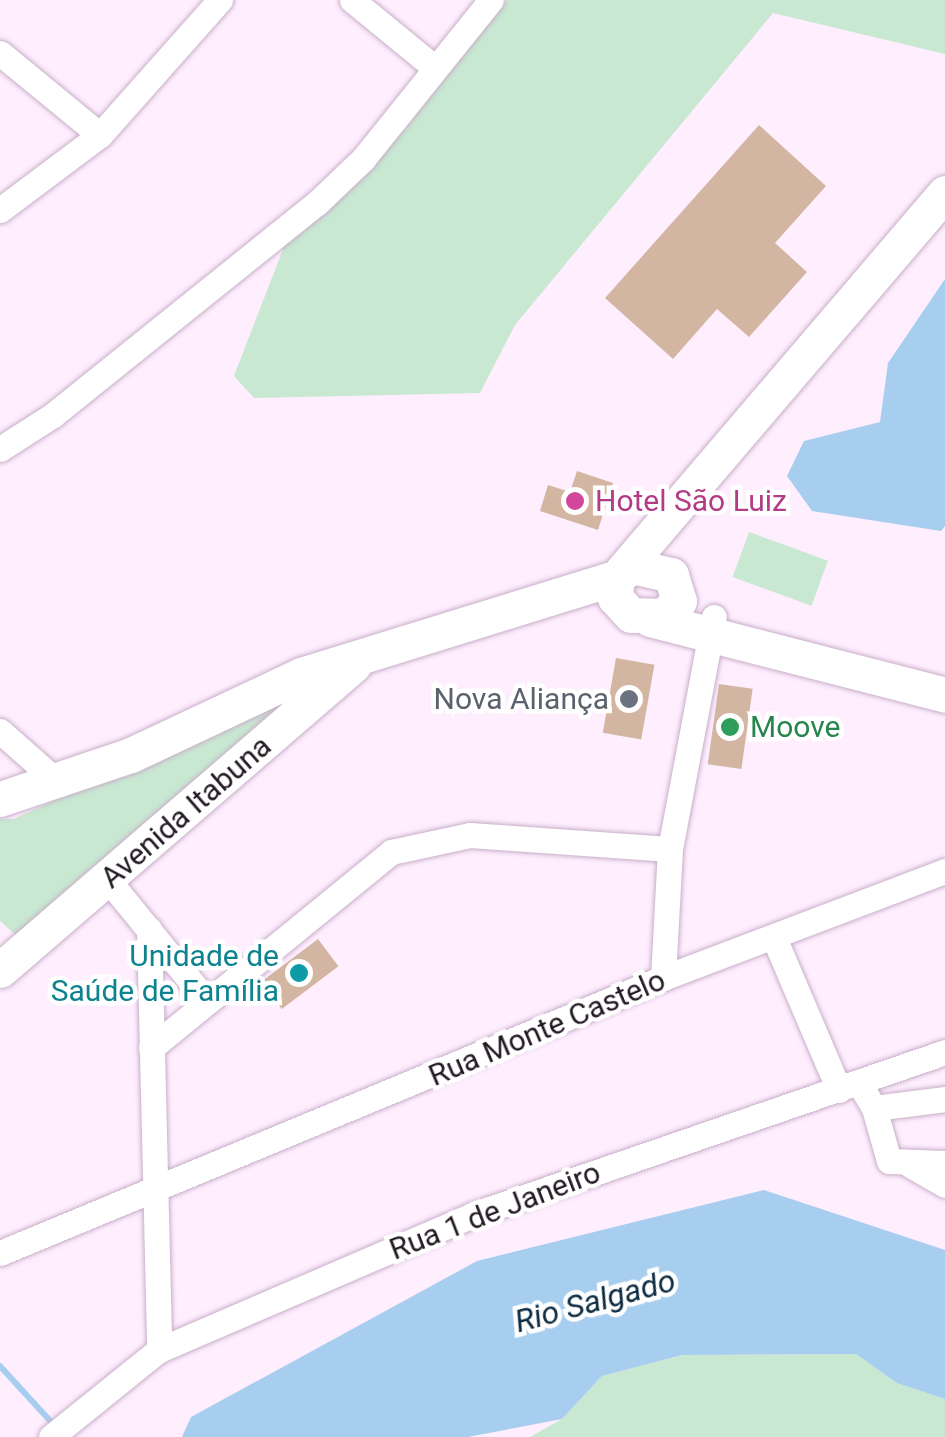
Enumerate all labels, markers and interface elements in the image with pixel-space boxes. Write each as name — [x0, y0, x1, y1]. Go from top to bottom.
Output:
place label: Hotel São Luiz — [595, 483, 787, 519]
marker: Hotel São Luiz — [564, 490, 586, 512]
place label: Nova Aliança — [434, 681, 609, 717]
marker: Nova Aliança — [618, 688, 640, 710]
place label: Moove — [750, 709, 840, 745]
marker: Moove — [719, 716, 741, 738]
street label: Avenida Itabuna — [93, 728, 279, 896]
place label: Unidade de Saúde de Família — [51, 938, 279, 1008]
marker: Unidade de Saúde de Família — [288, 962, 310, 984]
street label: Rua Monte Castelo — [423, 962, 671, 1094]
street label: Rua 1 de Janeiro — [384, 1154, 606, 1268]
water label: Rio Salgado — [511, 1261, 679, 1341]

